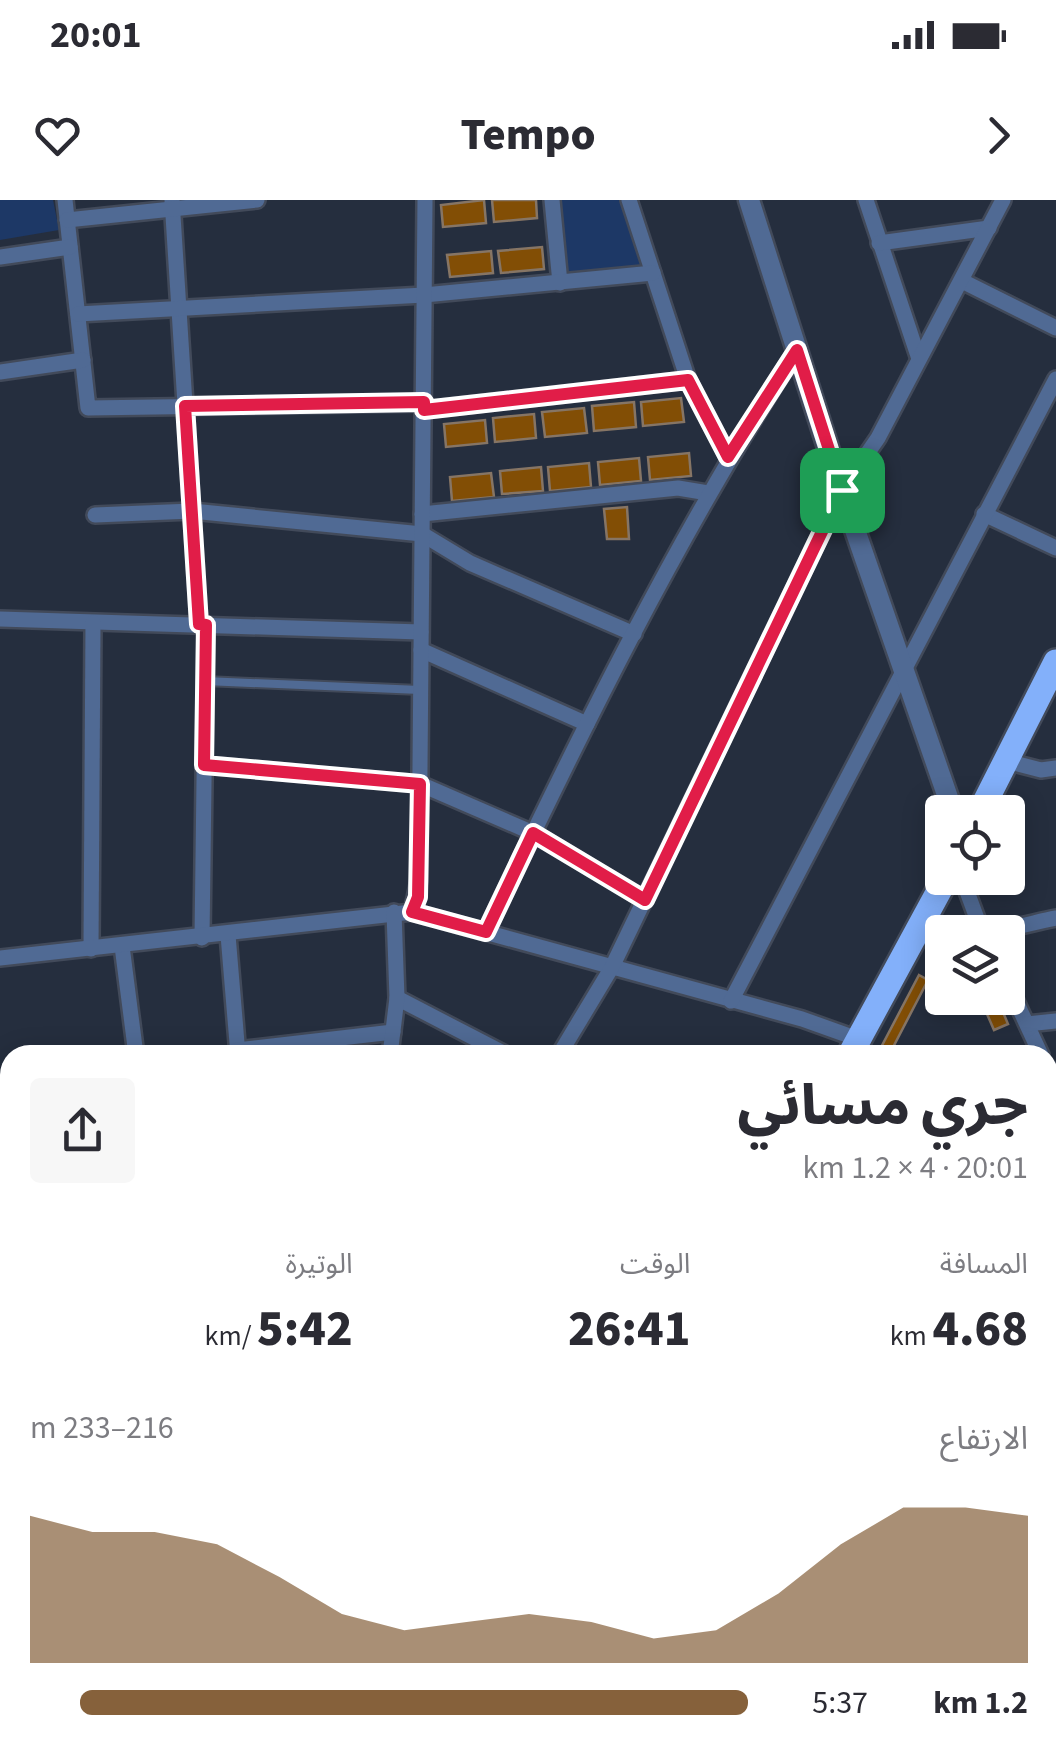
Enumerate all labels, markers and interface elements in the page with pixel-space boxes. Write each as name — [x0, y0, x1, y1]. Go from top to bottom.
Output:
text: 20:01 — [50, 8, 142, 62]
text: Tempo — [460, 103, 596, 167]
icon: heart — [30, 108, 85, 163]
icon: forward — [971, 108, 1026, 163]
pin — [800, 448, 885, 533]
icon: arrive — [815, 463, 870, 518]
map controls — [925, 795, 1025, 1015]
button: locate — [925, 795, 1025, 895]
button: layers — [925, 915, 1025, 1015]
text: جري مسائي — [737, 1068, 1028, 1146]
button: share — [30, 1078, 135, 1183]
text: 20:01 · 4 × 1.2 km — [802, 1145, 1028, 1191]
text: الوتيرة — [285, 1244, 353, 1284]
text: الوقت — [620, 1244, 690, 1284]
text: المسافة — [940, 1244, 1028, 1284]
text: 5:42 — [257, 1294, 353, 1365]
text: 26:41 — [568, 1294, 690, 1365]
text: 4.68 — [932, 1294, 1028, 1365]
text: /km — [205, 1316, 257, 1356]
text: km — [890, 1316, 932, 1356]
text: 216–233 m — [30, 1405, 174, 1451]
text: الارتفاع — [940, 1416, 1028, 1462]
text: 5:37 — [812, 1680, 868, 1726]
text: 1.2 km — [933, 1680, 1028, 1726]

